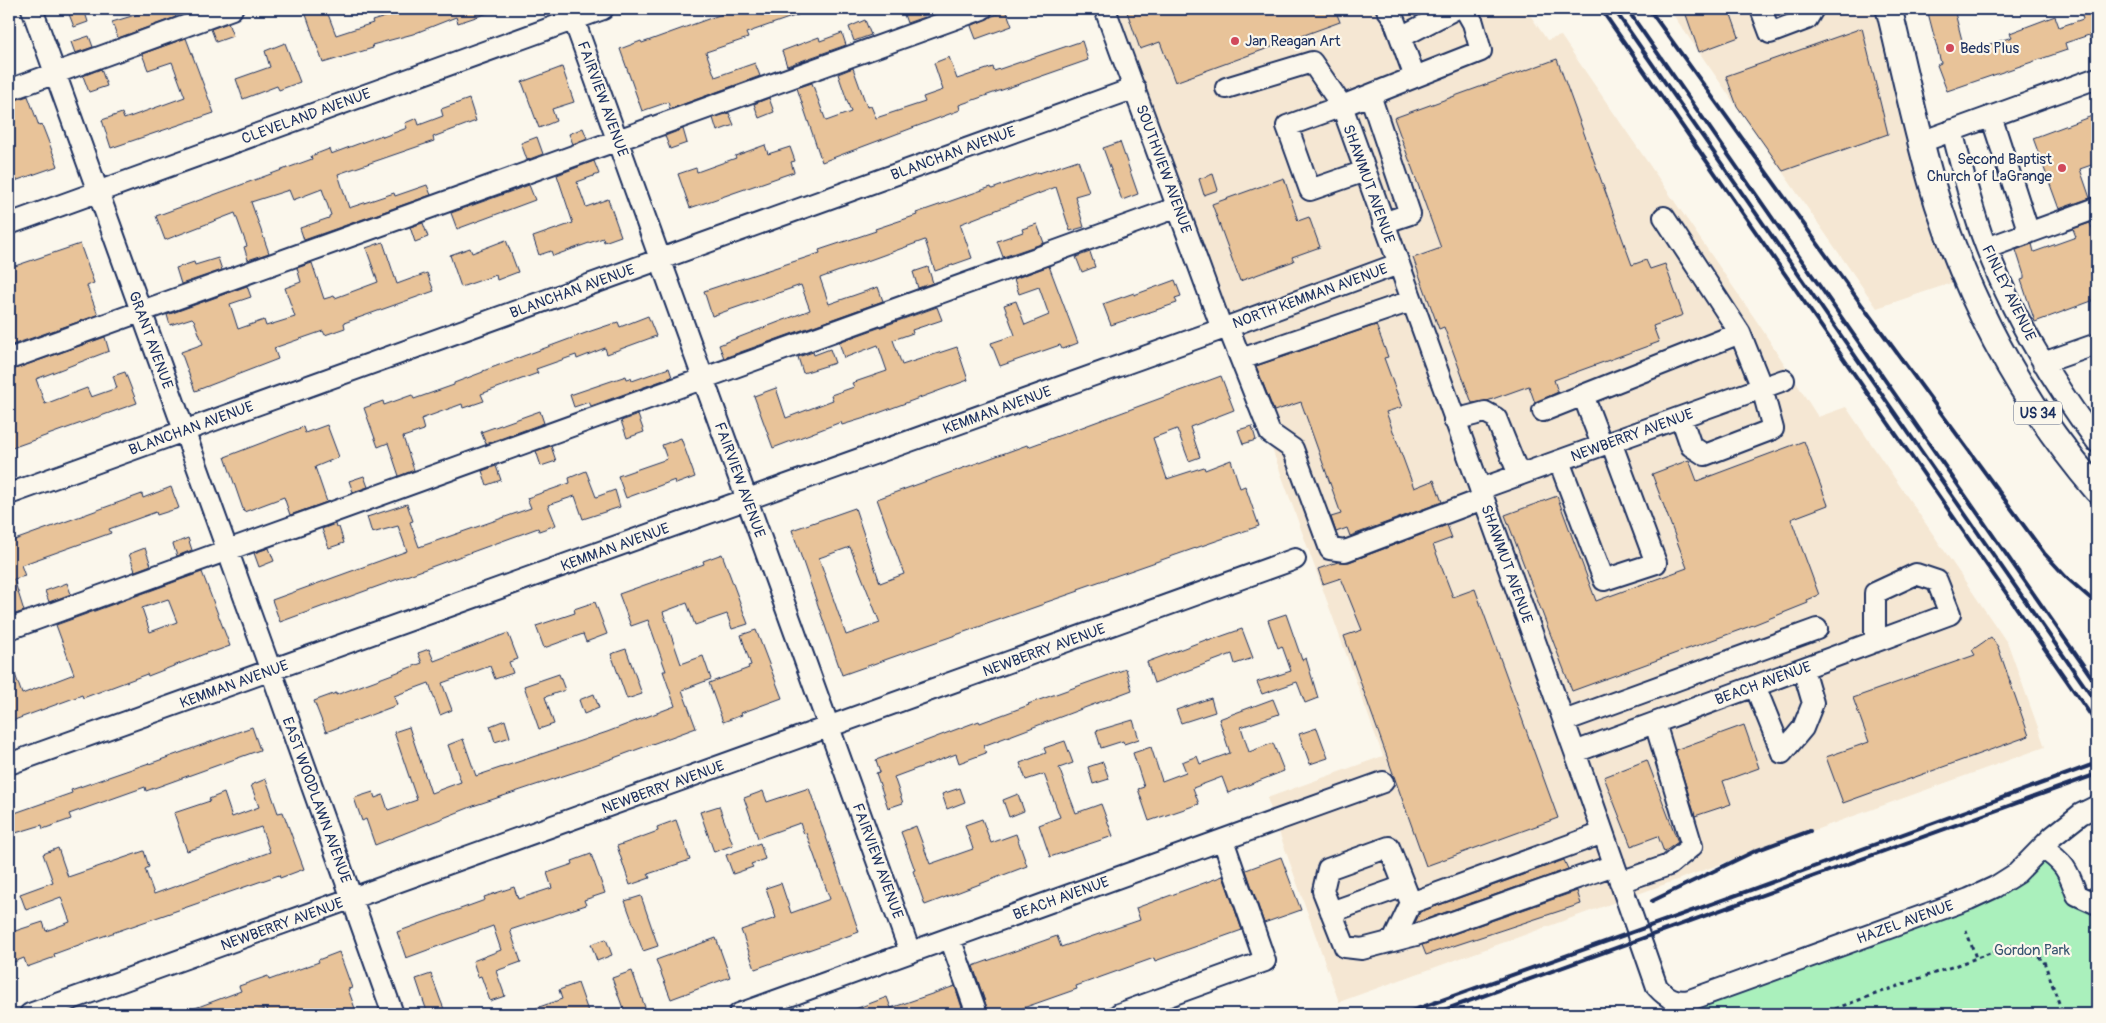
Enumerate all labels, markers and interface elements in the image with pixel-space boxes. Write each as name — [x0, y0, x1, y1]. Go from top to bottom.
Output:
place label: Jan Reagan Art — [1245, 32, 1341, 51]
marker: Jan Reagan Art — [1229, 35, 1241, 47]
street label: FAIRVIEW AVENUE — [573, 39, 632, 160]
place label: Beds Plus — [1960, 39, 2020, 58]
marker: Beds Plus — [1944, 42, 1956, 54]
street label: CLEVELAND AVENUE — [239, 84, 374, 149]
street label: SOUTHVIEW AVENUE — [1131, 102, 1196, 236]
street label: BLANCHAN AVENUE — [888, 122, 1018, 185]
street label: SHAWMUT AVENUE — [1338, 122, 1399, 246]
place label: Second Baptist Church of LaGrange — [1927, 150, 2053, 186]
marker: Second Baptist Church of LaGrange — [2056, 162, 2068, 174]
street label: FINLEY AVENUE — [1977, 242, 2040, 344]
street label: NORTH KEMMAN AVENUE — [1230, 259, 1391, 333]
street label: BLANCHAN AVENUE — [507, 260, 637, 323]
street label: GRANT AVENUE — [124, 289, 177, 392]
street label: KEMMAN AVENUE — [940, 382, 1054, 439]
street label: BLANCHAN AVENUE — [126, 397, 256, 460]
road number: US 34 — [2014, 402, 2062, 424]
street label: NEWBERRY AVENUE — [1568, 404, 1696, 466]
street label: FAIRVIEW AVENUE — [710, 420, 769, 541]
street label: SHAWMUT AVENUE — [1476, 502, 1537, 626]
street label: KEMMAN AVENUE — [558, 519, 672, 576]
street label: NEWBERRY AVENUE — [980, 619, 1108, 681]
street label: KEMMAN AVENUE — [177, 656, 291, 713]
street label: BEACH AVENUE — [1713, 657, 1814, 710]
street label: EAST WOODLAWN AVENUE — [278, 715, 356, 886]
street label: NEWBERRY AVENUE — [599, 756, 727, 818]
street label: FAIRVIEW AVENUE — [848, 801, 907, 922]
street label: BEACH AVENUE — [1011, 872, 1112, 925]
street label: NEWBERRY AVENUE — [218, 893, 346, 955]
street label: HAZEL AVENUE — [1854, 896, 1956, 949]
park label: Gordon Park — [1994, 941, 2071, 960]

